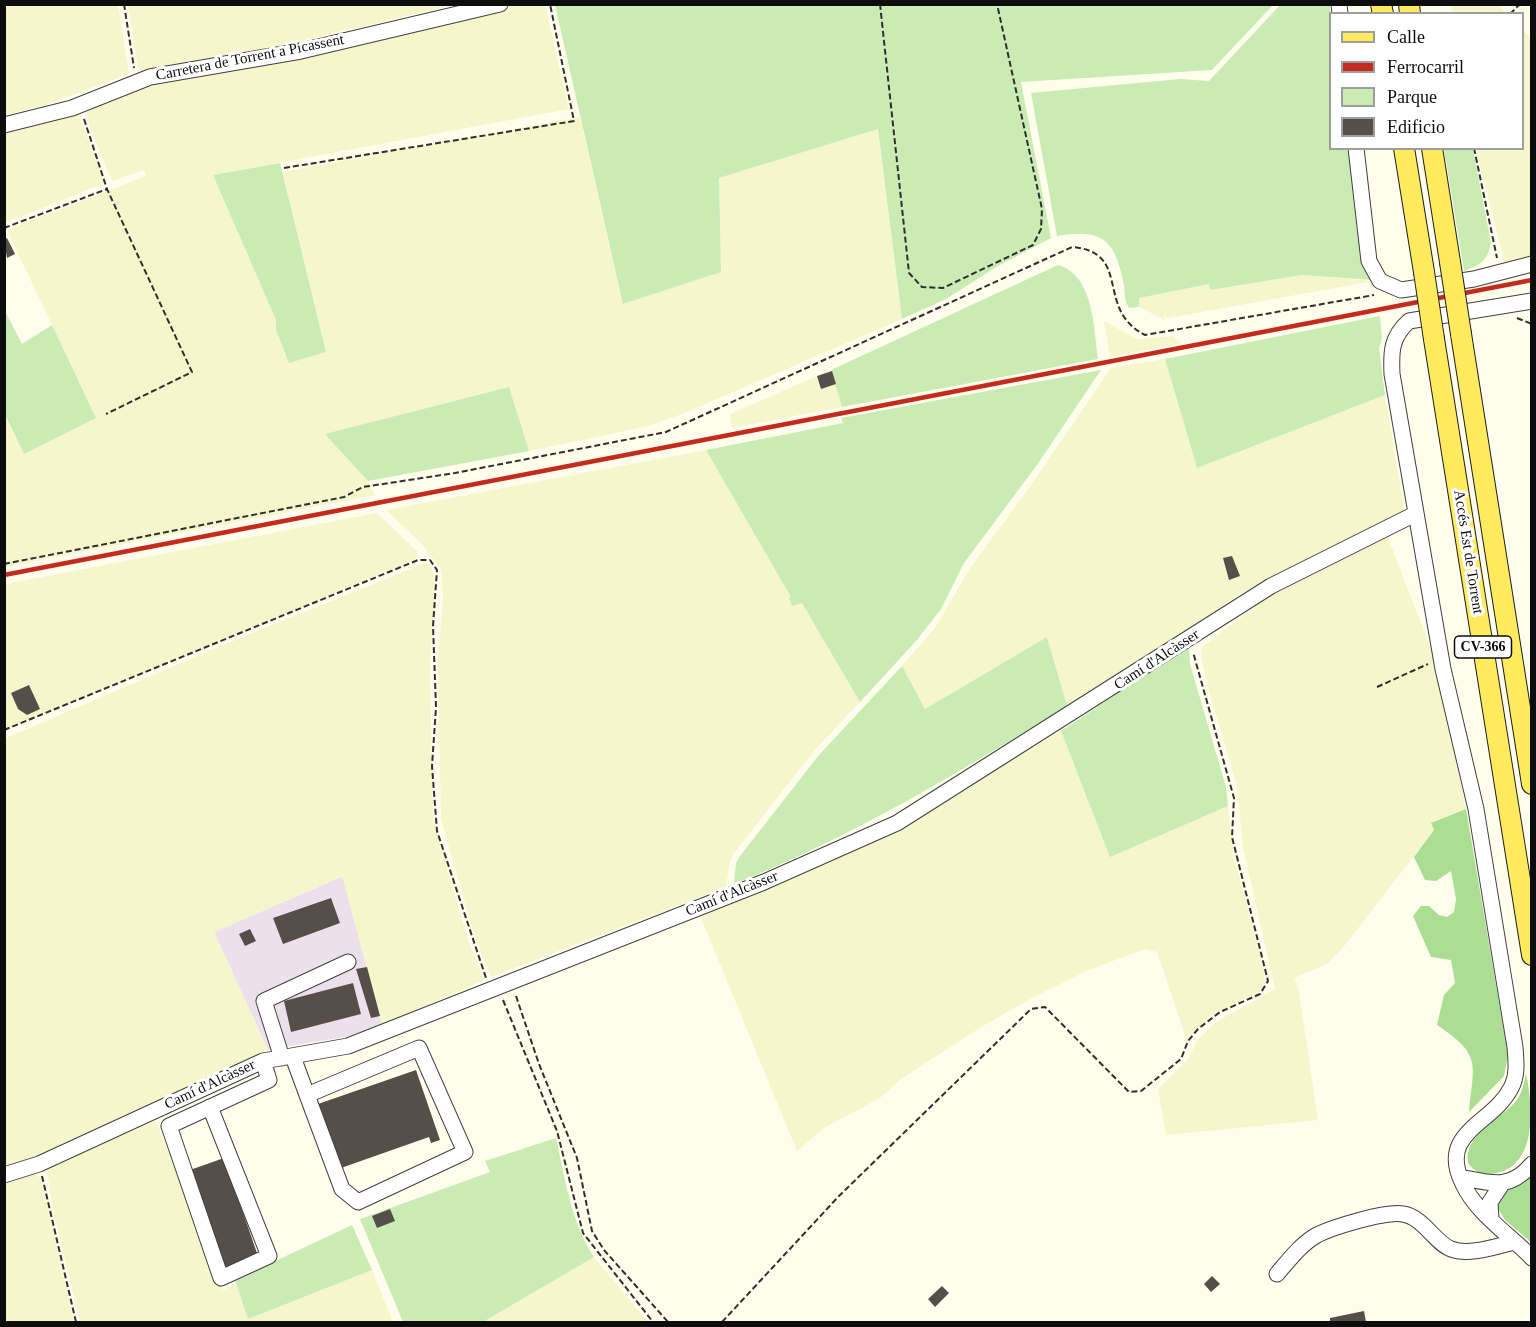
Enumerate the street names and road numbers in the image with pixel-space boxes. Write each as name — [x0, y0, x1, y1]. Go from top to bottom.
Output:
street label: Carretera de Torrent a Picassent — [154, 31, 346, 85]
street label: Accés Est de Torrent — [1449, 489, 1487, 615]
street label: Camí d'Alcàsser — [1111, 626, 1203, 694]
road number: CV-366 — [1454, 636, 1512, 658]
street label: Camí d'Alcàsser — [683, 867, 781, 921]
street label: Camí d'Alcàsser — [162, 1056, 258, 1114]

